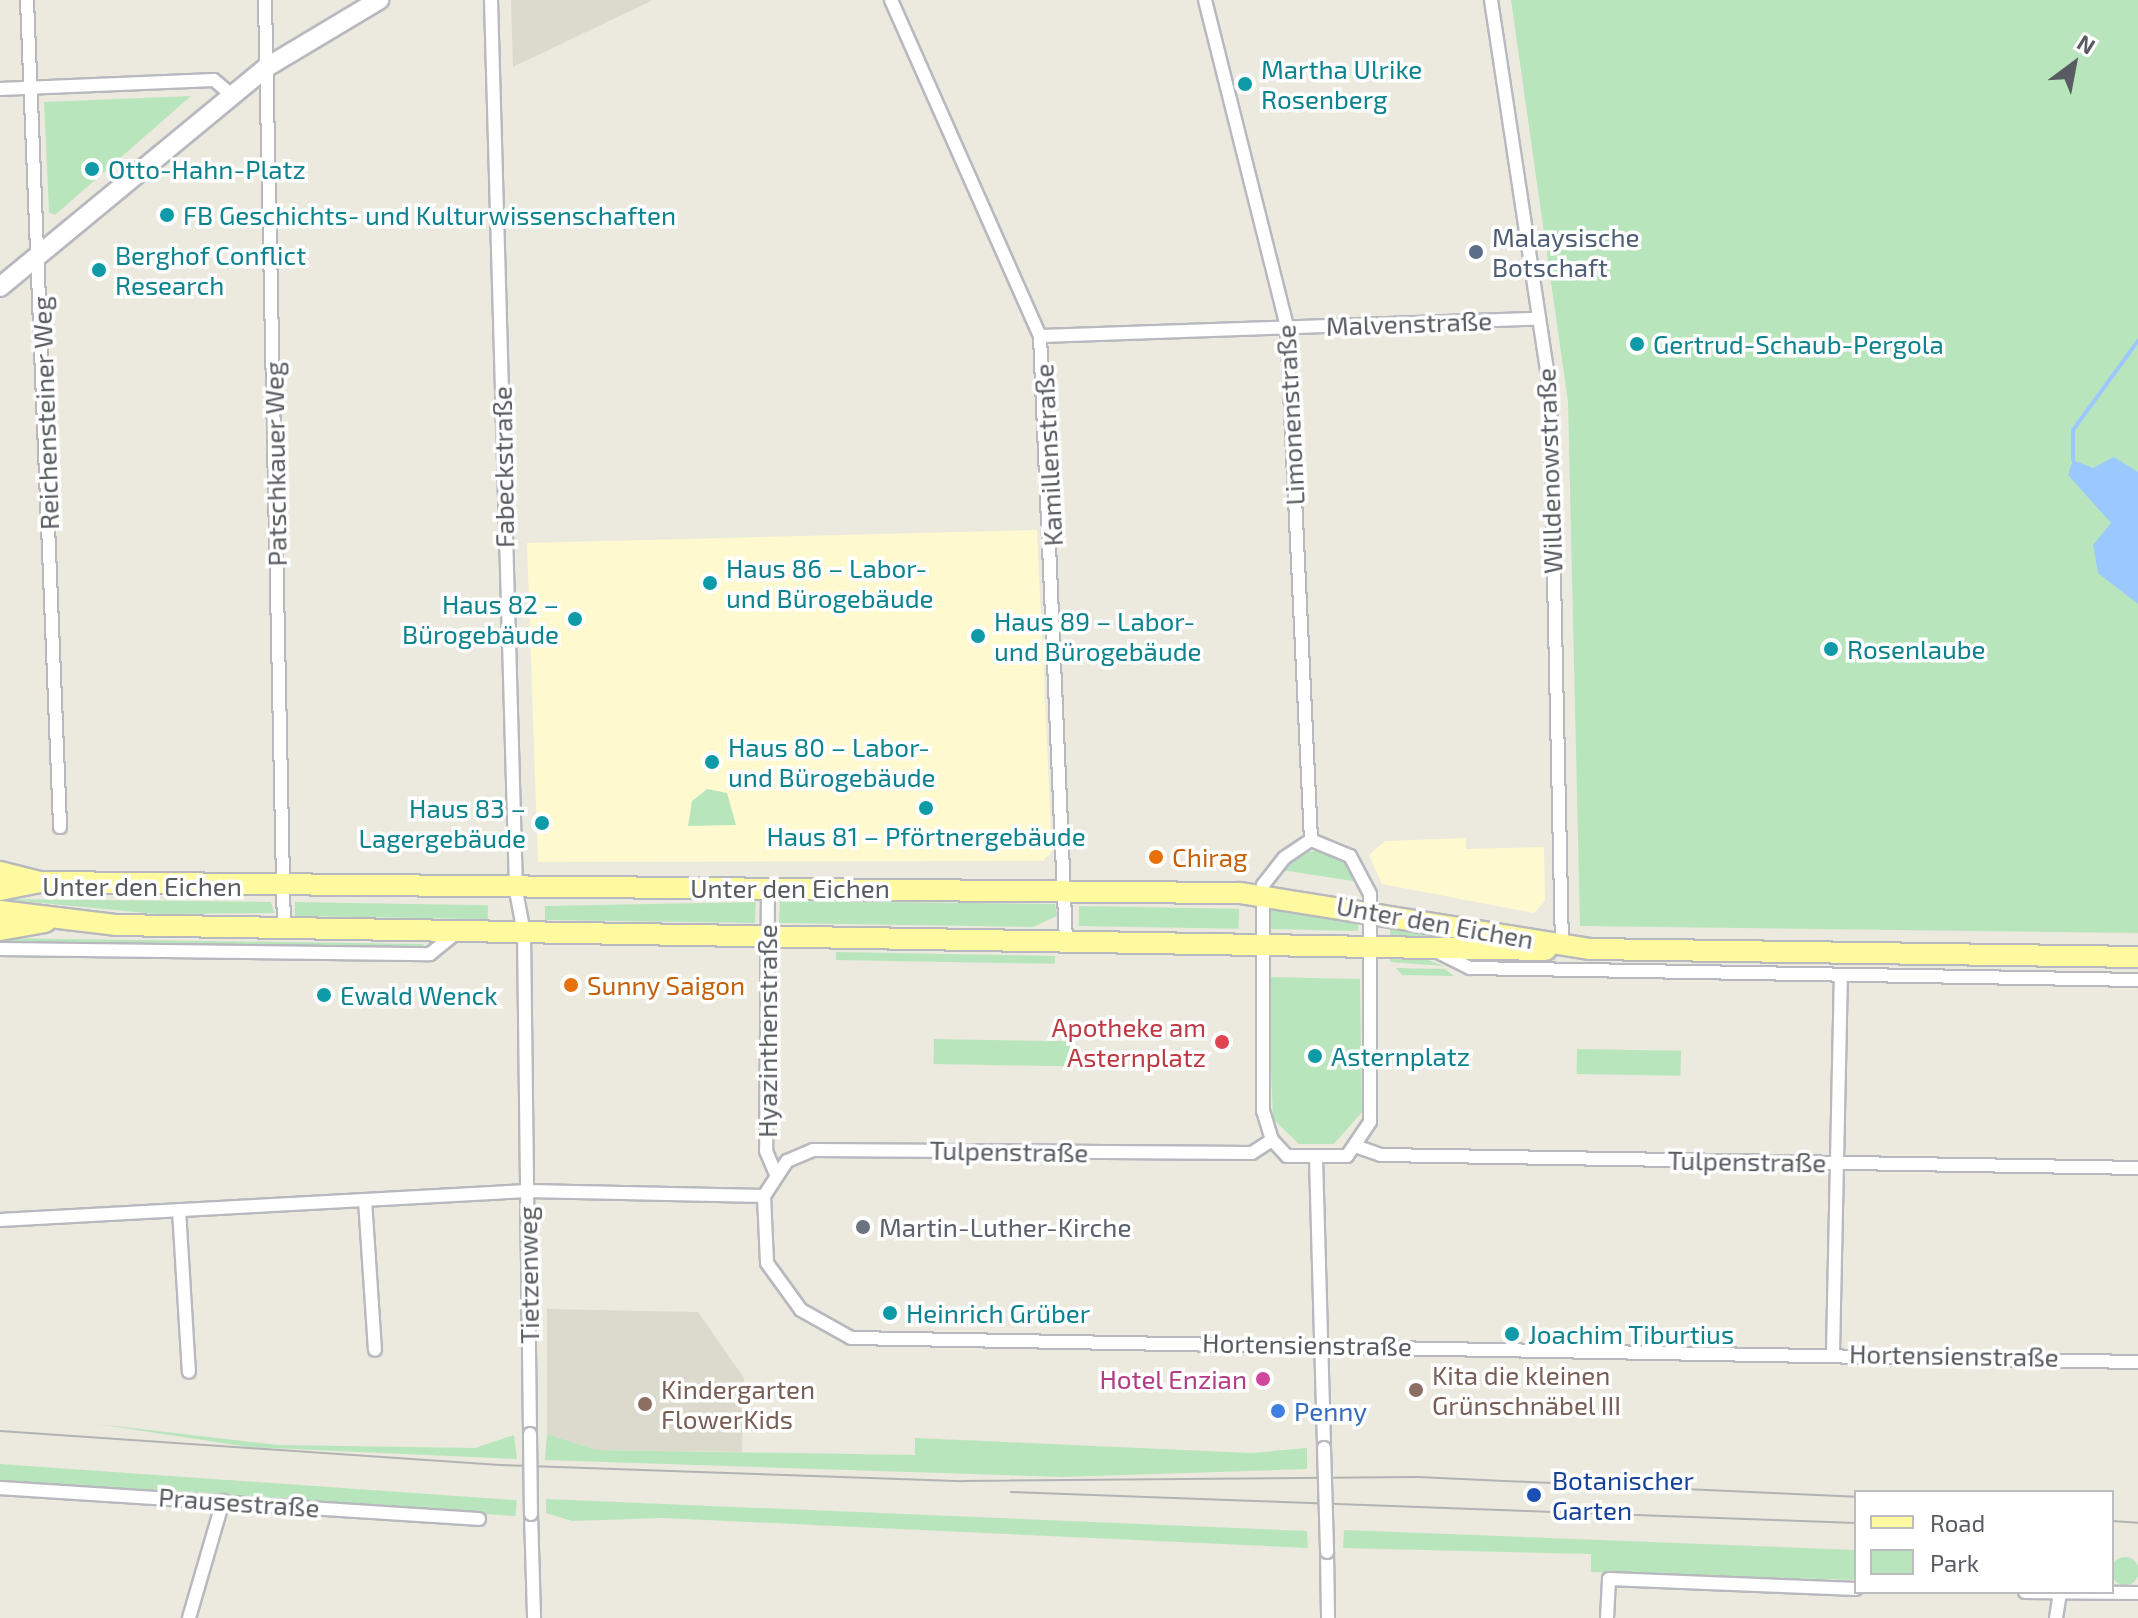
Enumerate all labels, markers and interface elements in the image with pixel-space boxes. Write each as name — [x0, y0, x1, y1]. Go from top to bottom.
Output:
north arrow — [2034, 24, 2114, 104]
text: N — [2073, 28, 2100, 59]
place label: Martha Ulrike Rosenberg — [1261, 53, 1422, 114]
marker: Martha Ulrike Rosenberg — [1236, 75, 1254, 93]
place label: Otto-Hahn-Platz — [108, 153, 306, 185]
marker: Otto-Hahn-Platz — [83, 160, 101, 178]
place label: FB Geschichts- und Kulturwissenschaften — [183, 199, 676, 231]
marker: FB Geschichts- und Kulturwissenschaften — [158, 206, 176, 224]
place label: Malaysische Botschaft — [1492, 221, 1639, 282]
place label: Berghof Conflict Research — [115, 239, 307, 300]
marker: Malaysische Botschaft — [1467, 243, 1485, 261]
marker: Berghof Conflict Research — [90, 261, 108, 279]
street label: Reichensteiner Weg — [25, 295, 65, 531]
street label: Malvenstraße — [1325, 305, 1493, 341]
street label: Limonenstraße — [1270, 324, 1310, 506]
place label: Gertrud-Schaub-Pergola — [1653, 328, 1944, 360]
marker: Gertrud-Schaub-Pergola — [1628, 335, 1646, 353]
street label: Patschkauer Weg — [258, 361, 292, 567]
street label: Kamillenstraße — [1028, 363, 1068, 547]
street label: Willdenowstraße — [1530, 368, 1568, 574]
street label: Fabeckstraße — [486, 386, 520, 548]
place label: Haus 86 – Labor- und Bürogebäude — [726, 552, 934, 614]
marker: Haus 86 – Labor- und Bürogebäude — [701, 574, 719, 592]
place label: Haus 82 – Bürogebäude — [402, 588, 559, 650]
place label: Haus 89 – Labor- und Bürogebäude — [994, 605, 1202, 666]
marker: Haus 82 – Bürogebäude — [566, 610, 584, 628]
marker: Haus 89 – Labor- und Bürogebäude — [969, 627, 987, 645]
place label: Rosenlaube — [1847, 633, 1986, 665]
marker: Rosenlaube — [1822, 640, 1840, 658]
place label: Haus 80 – Labor- und Bürogebäude — [728, 731, 936, 792]
marker: Haus 80 – Labor- und Bürogebäude — [703, 753, 721, 771]
place label: Haus 83 – Lagergebäude — [359, 792, 526, 854]
marker: Haus 81 – Pförtnergebäude — [917, 799, 935, 817]
marker: Haus 83 – Lagergebäude — [533, 814, 551, 832]
place label: Haus 81 – Pförtnergebäude — [766, 820, 1086, 852]
place label: Chirag — [1172, 841, 1248, 873]
marker: Chirag — [1147, 848, 1165, 866]
street label: Unter den Eichen — [42, 870, 242, 902]
street label: Unter den Eichen — [690, 872, 890, 904]
street label: Unter den Eichen — [1334, 889, 1536, 955]
street label: Hyazinthenstraße — [751, 924, 783, 1138]
place label: Sunny Saigon — [587, 969, 746, 1001]
marker: Sunny Saigon — [562, 976, 580, 994]
place label: Ewald Wenck — [340, 979, 498, 1011]
marker: Ewald Wenck — [315, 986, 333, 1004]
place label: Apotheke am Asternplatz — [1051, 1011, 1206, 1072]
marker: Apotheke am Asternplatz — [1213, 1033, 1231, 1051]
place label: Asternplatz — [1331, 1040, 1470, 1072]
marker: Asternplatz — [1306, 1047, 1324, 1065]
street label: Tulpenstraße — [929, 1134, 1089, 1168]
street label: Tulpenstraße — [1667, 1144, 1827, 1178]
street label: Tietzenweg — [511, 1206, 545, 1344]
place label: Martin-Luther-Kirche — [879, 1211, 1131, 1243]
marker: Martin-Luther-Kirche — [854, 1218, 872, 1236]
place label: Heinrich Grüber — [906, 1297, 1090, 1329]
marker: Heinrich Grüber — [881, 1304, 899, 1322]
place label: Joachim Tiburtius — [1528, 1318, 1735, 1350]
marker: Joachim Tiburtius — [1503, 1325, 1521, 1343]
street label: Hortensienstraße — [1202, 1327, 1412, 1361]
street label: Hortensienstraße — [1849, 1338, 2059, 1372]
place label: Kita die kleinen Grünschnäbel III — [1432, 1359, 1622, 1420]
place label: Hotel Enzian — [1099, 1363, 1247, 1395]
marker: Hotel Enzian — [1254, 1370, 1272, 1388]
place label: Kindergarten FlowerKids — [661, 1373, 815, 1434]
marker: Kita die kleinen Grünschnäbel III — [1407, 1381, 1425, 1399]
marker: Kindergarten FlowerKids — [636, 1395, 654, 1413]
place label: Penny — [1294, 1395, 1367, 1427]
marker: Penny — [1269, 1402, 1287, 1420]
place label: Botanischer Garten — [1552, 1464, 1694, 1526]
street label: Prausestraße — [157, 1481, 321, 1523]
marker: Botanischer Garten — [1523, 1484, 1545, 1506]
legend — [1854, 1490, 2114, 1594]
text: Road — [1930, 1508, 1985, 1537]
text: Park — [1930, 1548, 1979, 1577]

